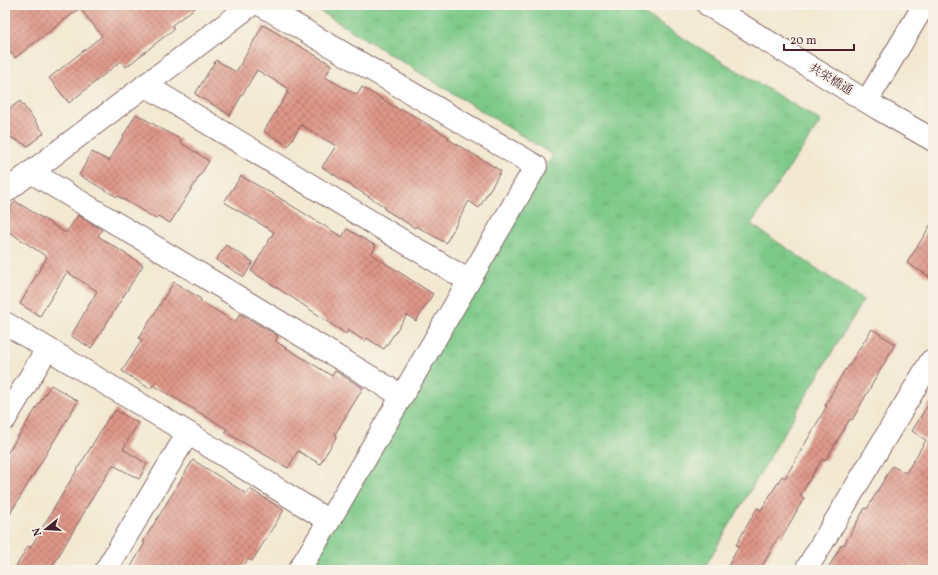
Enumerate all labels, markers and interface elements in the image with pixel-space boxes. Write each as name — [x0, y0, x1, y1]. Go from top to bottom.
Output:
scale bar — [784, 26, 854, 52]
text: 20 m — [790, 33, 817, 49]
street label: 共栄橋通 — [806, 61, 855, 99]
north arrow — [26, 509, 66, 549]
text: N — [30, 526, 46, 538]

